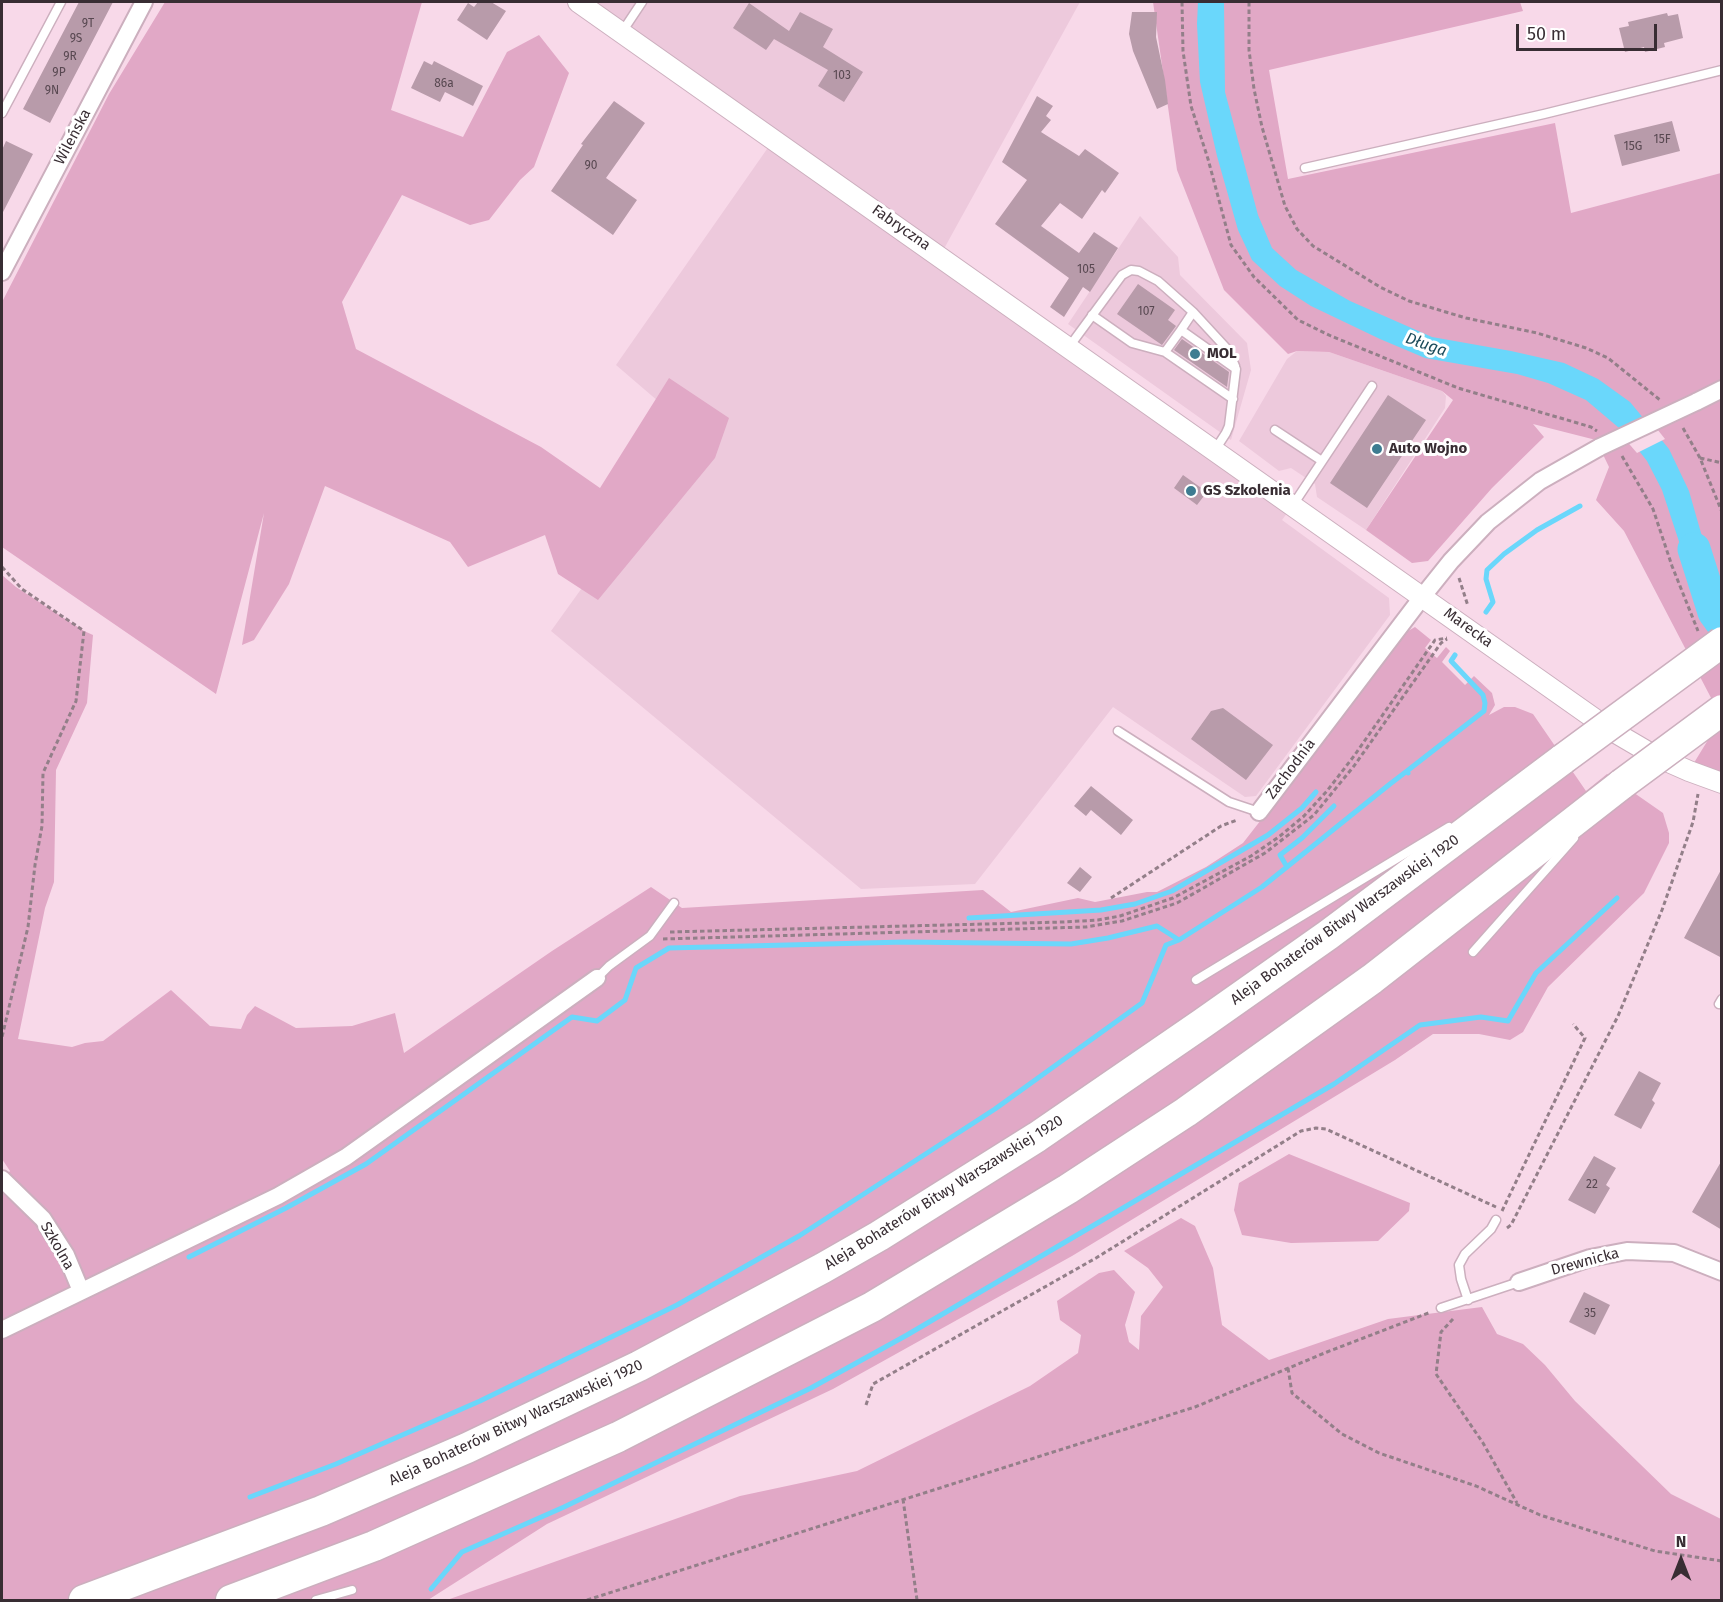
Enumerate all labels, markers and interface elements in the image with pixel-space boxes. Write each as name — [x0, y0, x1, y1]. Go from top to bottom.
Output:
scale bar — [1519, 12, 1660, 50]
house number: 9T — [82, 17, 94, 31]
text: 50 m — [1527, 23, 1566, 45]
house number: 9S — [70, 32, 82, 46]
house number: 9R — [63, 50, 77, 64]
house number: 9P — [52, 66, 66, 80]
house number: 103 — [833, 69, 851, 83]
house number: 86a — [434, 77, 454, 91]
house number: 9N — [45, 84, 59, 98]
street label: Wileńska — [51, 106, 95, 168]
house number: 15F — [1653, 133, 1671, 147]
house number: 15G — [1624, 140, 1642, 154]
house number: 90 — [585, 159, 597, 173]
street label: Fabryczna — [868, 201, 934, 255]
house number: 105 — [1077, 263, 1095, 277]
house number: 107 — [1138, 305, 1154, 319]
water label: Długa — [1403, 329, 1449, 361]
place label: MOL — [1207, 345, 1237, 363]
marker: MOL — [1188, 347, 1202, 361]
place label: Auto Wojno — [1389, 440, 1467, 458]
marker: Auto Wojno — [1370, 442, 1384, 456]
place label: GS Szkolenia — [1203, 482, 1291, 500]
marker: GS Szkolenia — [1184, 484, 1198, 498]
street label: Marecka — [1440, 604, 1496, 652]
street label: Zachodnia — [1263, 735, 1319, 803]
street label: Aleja Bohaterów Bitwy Warszawskiej 1920 — [1227, 831, 1463, 1009]
street label: Aleja Bohaterów Bitwy Warszawskiej 1920 — [821, 1112, 1067, 1274]
house number: 22 — [1586, 1178, 1598, 1192]
street label: Szkolna — [36, 1219, 78, 1273]
street label: Drewnicka — [1549, 1244, 1621, 1280]
house number: 35 — [1584, 1307, 1596, 1321]
street label: Aleja Bohaterów Bitwy Warszawskiej 1920 — [386, 1356, 646, 1490]
north arrow — [1651, 1530, 1711, 1590]
text: N — [1676, 1532, 1686, 1551]

